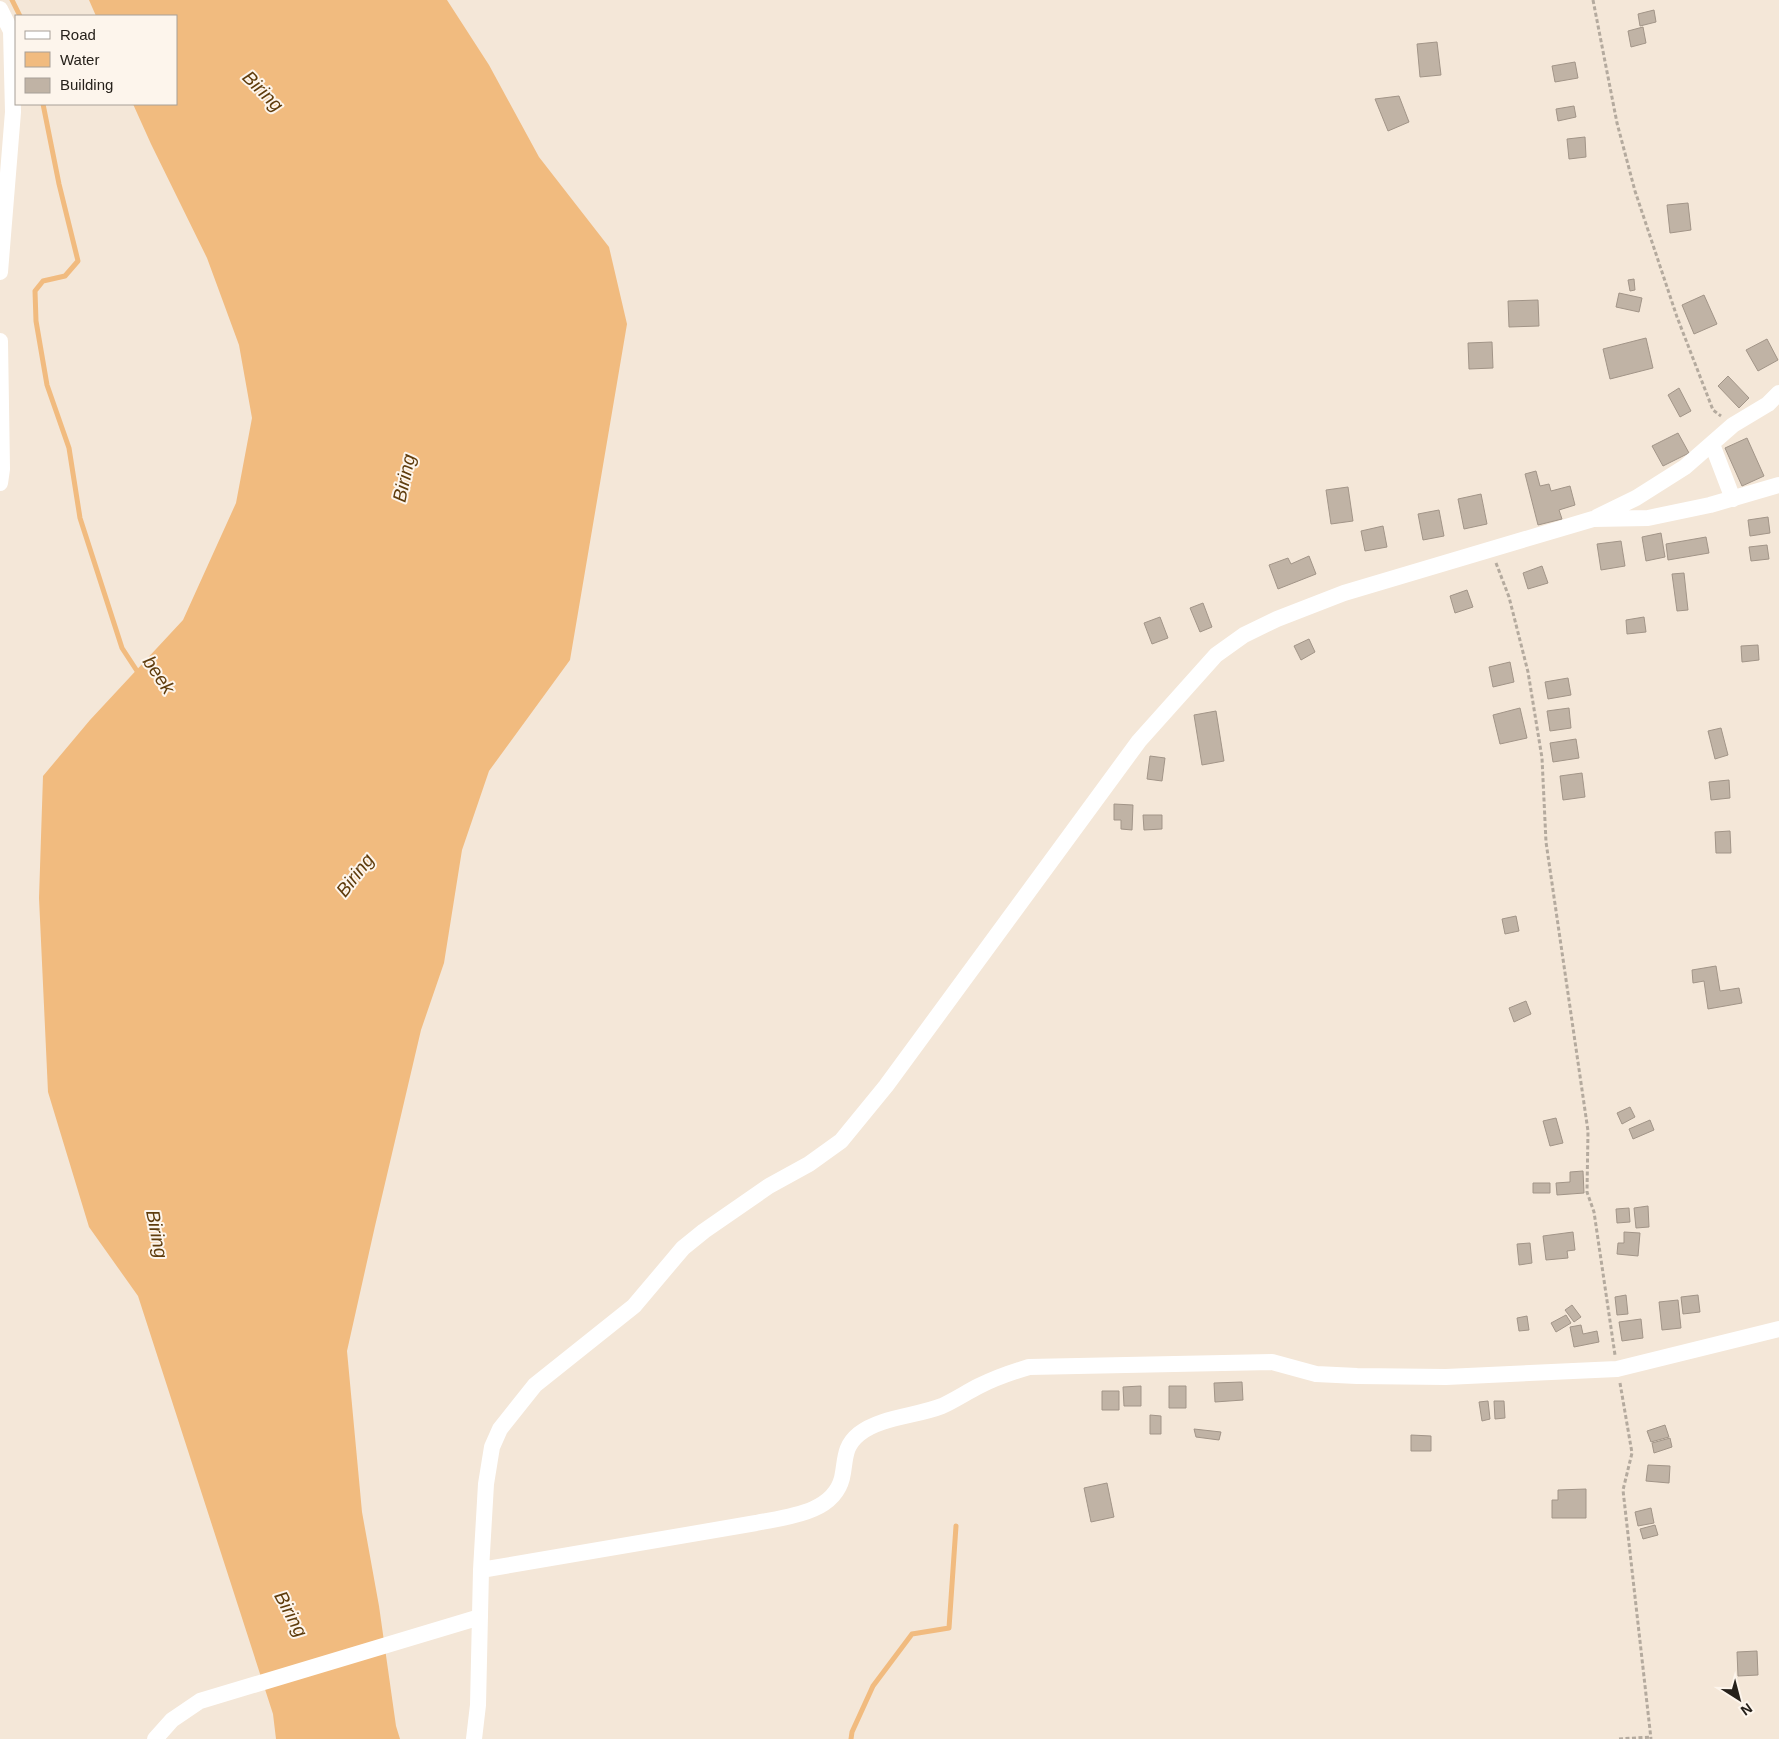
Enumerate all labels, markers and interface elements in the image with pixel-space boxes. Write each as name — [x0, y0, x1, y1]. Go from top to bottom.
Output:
legend — [15, 15, 178, 105]
text: Road — [60, 26, 96, 43]
text: Water — [60, 51, 99, 68]
water label: Biring — [238, 66, 288, 116]
text: Building — [60, 76, 113, 93]
water label: Biring — [389, 452, 419, 504]
water label: beek — [139, 652, 180, 699]
water label: Biring — [332, 849, 378, 901]
water label: Biring — [142, 1208, 172, 1260]
water label: Biring — [270, 1588, 312, 1641]
north arrow — [1714, 1674, 1764, 1724]
text: N — [1738, 1700, 1755, 1719]

